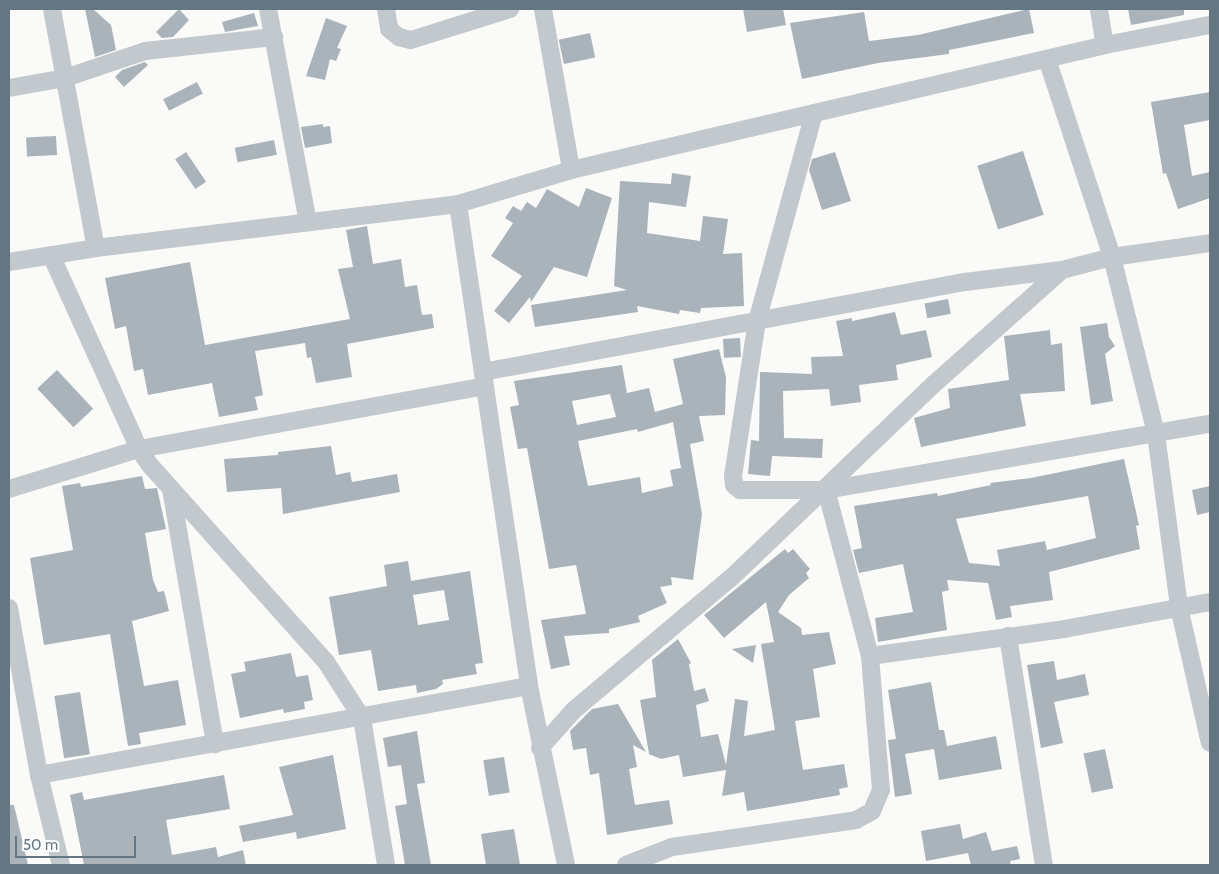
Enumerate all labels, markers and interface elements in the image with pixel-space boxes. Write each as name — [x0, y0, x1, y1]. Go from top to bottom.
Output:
scale bar — [18, 826, 139, 858]
text: 50 m — [23, 836, 58, 854]

